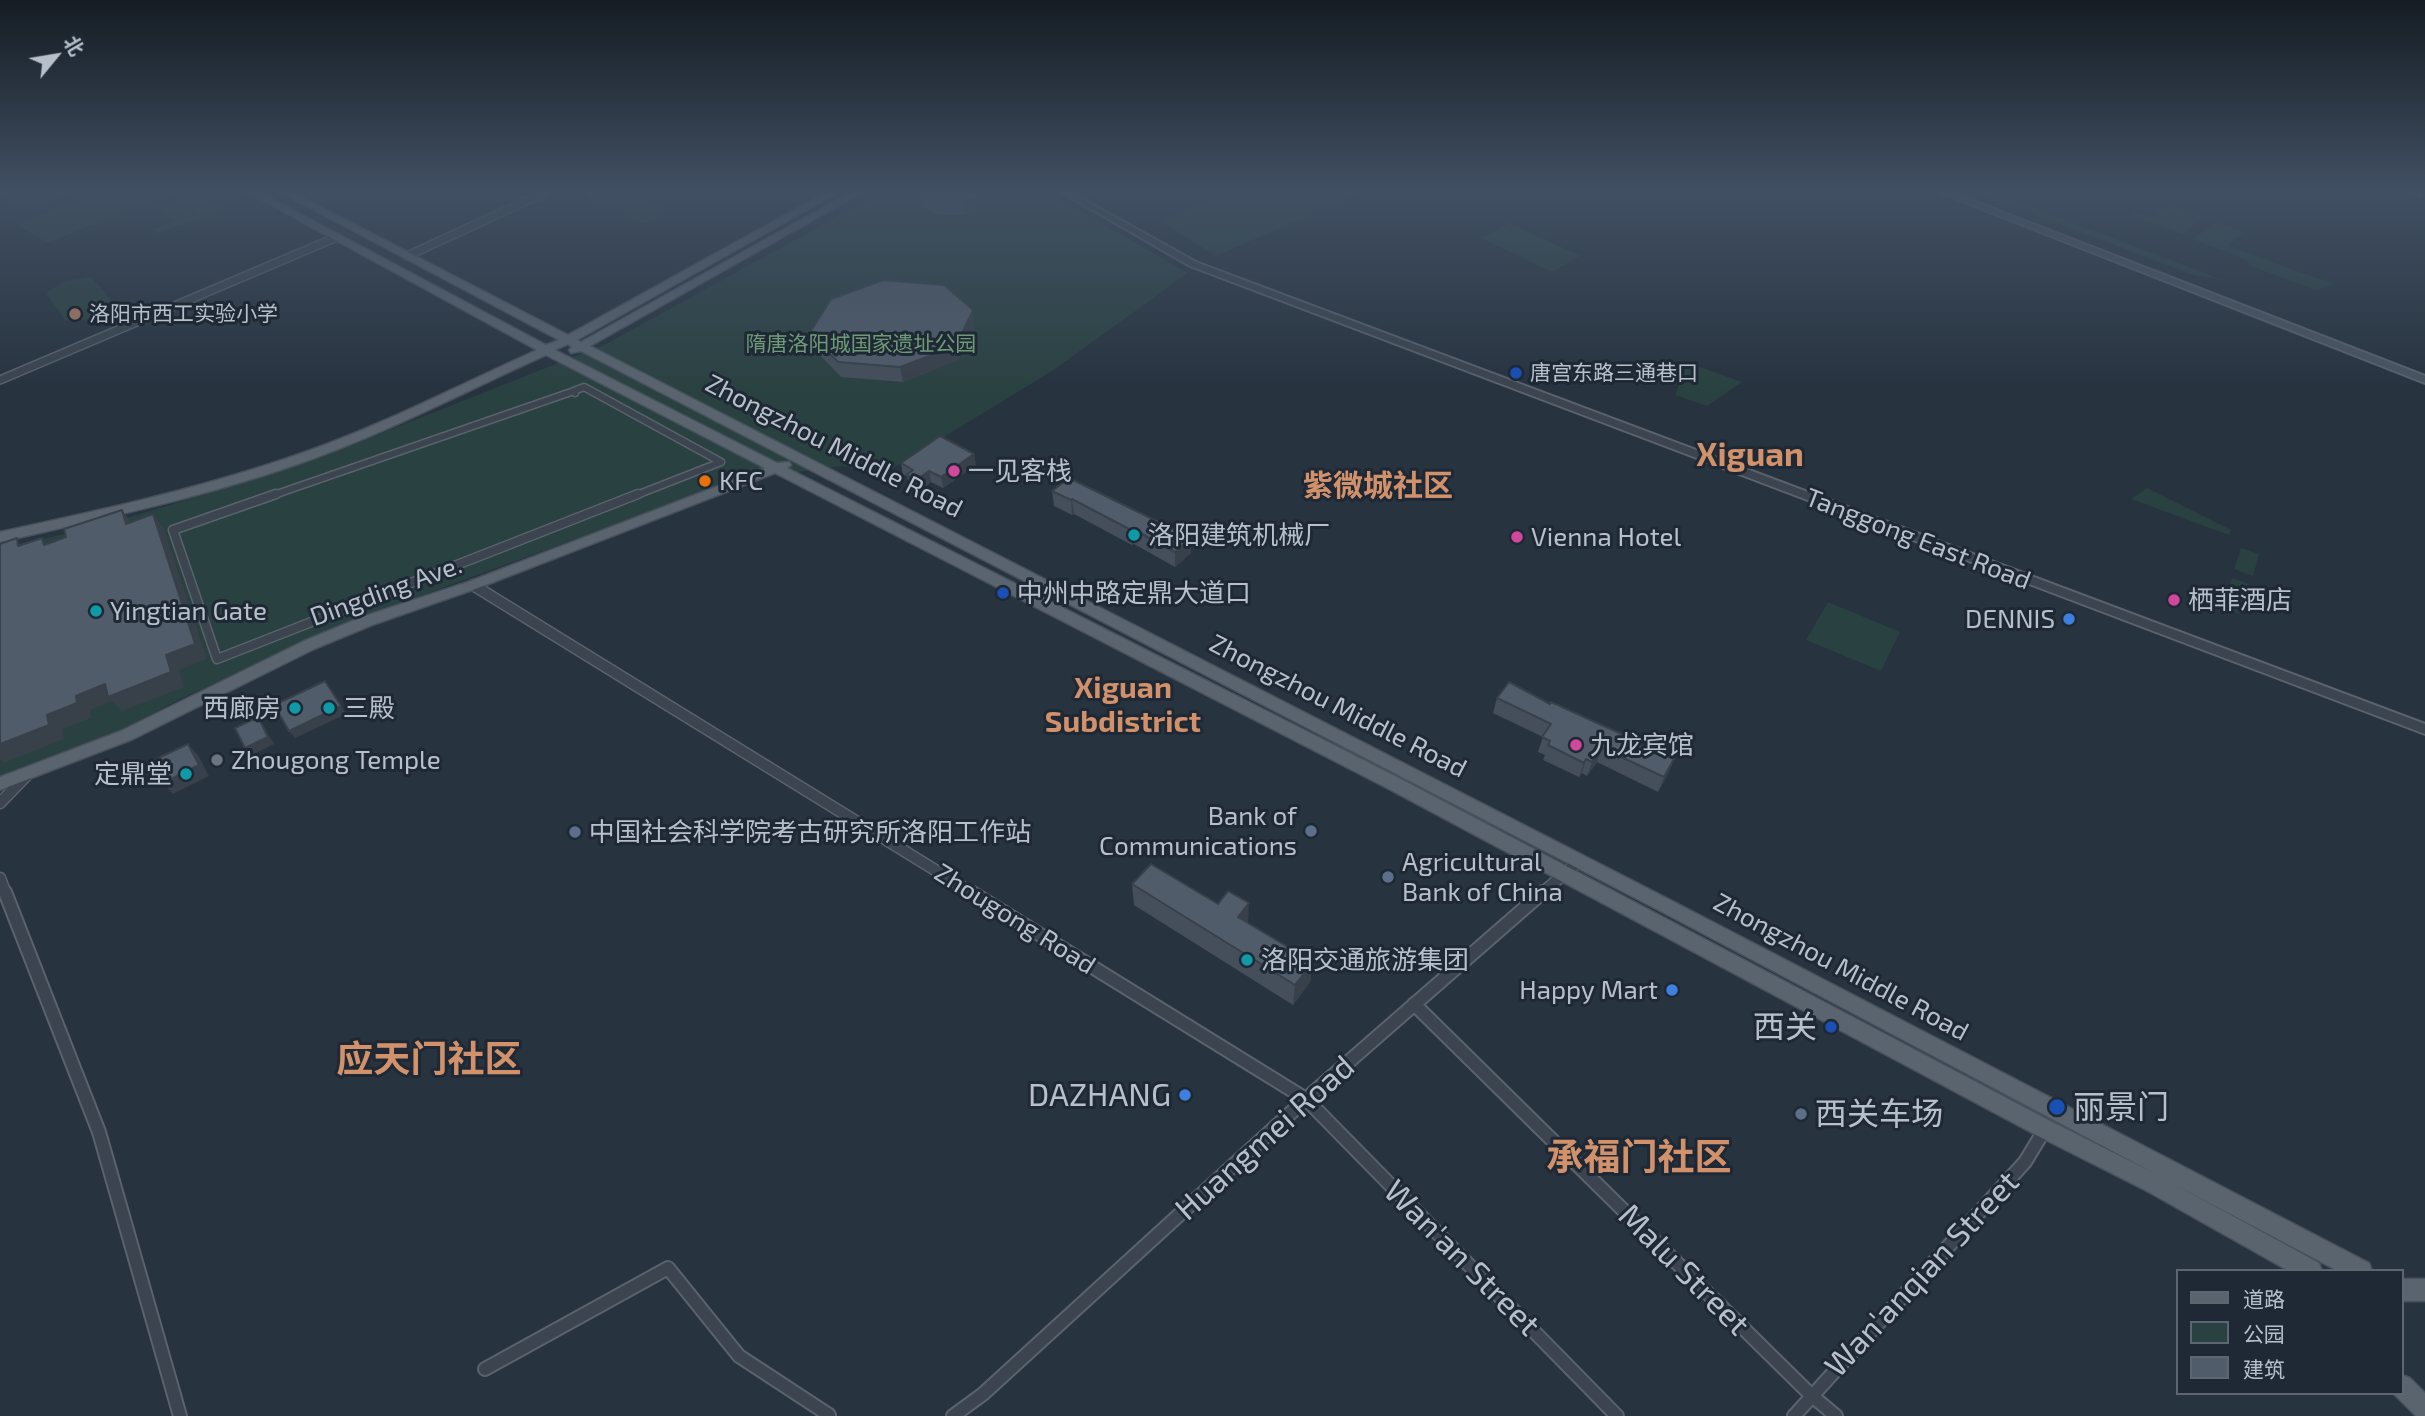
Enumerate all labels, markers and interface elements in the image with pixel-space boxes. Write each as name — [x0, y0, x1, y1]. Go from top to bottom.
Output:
north arrow — [21, 21, 91, 91]
text: 北 — [60, 31, 89, 59]
place label: 洛阳市西工实验小学 — [89, 301, 278, 327]
marker: 洛阳市西工实验小学 — [67, 306, 83, 322]
park label: 隋唐洛阳城国家遗址公园 — [746, 331, 976, 357]
place label: 唐宫东路三通巷口 — [1530, 360, 1698, 386]
marker: 唐宫东路三通巷口 — [1508, 365, 1524, 381]
street label: Zhongzhou Middle Road — [700, 368, 968, 524]
district label: Xiguan — [1696, 435, 1804, 475]
place label: 一见客栈 — [968, 455, 1072, 487]
marker: 一见客栈 — [946, 463, 962, 479]
place label: KFC — [719, 465, 763, 497]
district label: 紫微城社区 — [1303, 468, 1453, 504]
marker: KFC — [697, 473, 713, 489]
street label: Tanggong East Road — [1801, 482, 2035, 596]
place label: 洛阳建筑机械厂 — [1148, 519, 1330, 551]
place label: Vienna Hotel — [1531, 521, 1681, 553]
marker: 洛阳建筑机械厂 — [1126, 527, 1142, 543]
marker: Vienna Hotel — [1509, 529, 1525, 545]
street label: Dingding Ave. — [306, 549, 466, 633]
place label: 中州中路定鼎大道口 — [1017, 577, 1251, 609]
place label: 栖菲酒店 — [2188, 584, 2292, 616]
marker: 中州中路定鼎大道口 — [995, 585, 1011, 601]
marker: 栖菲酒店 — [2166, 592, 2182, 608]
place label: Yingtian Gate — [110, 595, 267, 627]
marker: Yingtian Gate — [88, 603, 104, 619]
place label: DENNIS — [1965, 603, 2055, 635]
marker: DENNIS — [2061, 611, 2077, 627]
street label: Zhongzhou Middle Road — [1204, 628, 1472, 784]
district label: Xiguan Subdistrict — [1045, 670, 1201, 740]
place label: 西廊房 — [203, 692, 281, 724]
place label: 三殿 — [343, 692, 395, 724]
marker: 西廊房 — [287, 700, 303, 716]
marker: 三殿 — [321, 700, 337, 716]
place label: 九龙宾馆 — [1590, 729, 1694, 761]
marker: 九龙宾馆 — [1568, 737, 1584, 753]
place label: Zhougong Temple — [231, 744, 441, 776]
marker: Zhougong Temple — [209, 752, 225, 768]
place label: 定鼎堂 — [94, 758, 172, 790]
marker: 定鼎堂 — [178, 766, 194, 782]
place label: Bank of Communications — [1099, 800, 1297, 862]
place label: 中国社会科学院考古研究所洛阳工作站 — [589, 816, 1031, 848]
marker: Bank of Communications — [1303, 823, 1319, 839]
marker: 中国社会科学院考古研究所洛阳工作站 — [567, 824, 583, 840]
place label: Agricultural Bank of China — [1402, 846, 1563, 908]
street label: Zhougong Road — [929, 857, 1101, 981]
marker: Agricultural Bank of China — [1380, 869, 1396, 885]
street label: Zhongzhou Middle Road — [1708, 886, 1974, 1048]
place label: 洛阳交通旅游集团 — [1261, 944, 1469, 976]
marker: 洛阳交通旅游集团 — [1239, 952, 1255, 968]
place label: Happy Mart — [1519, 974, 1658, 1006]
marker: Happy Mart — [1664, 982, 1680, 998]
place label: 西关 — [1753, 1008, 1817, 1046]
marker: 西关 — [1823, 1019, 1839, 1035]
district label: 应天门社区 — [337, 1038, 521, 1082]
street label: Huangmei Road — [1168, 1048, 1362, 1228]
place label: DAZHANG — [1028, 1076, 1171, 1114]
marker: DAZHANG — [1177, 1087, 1193, 1103]
place label: 丽景门 — [2073, 1088, 2169, 1126]
place label: 西关车场 — [1815, 1095, 1943, 1133]
marker: 丽景门 — [2047, 1097, 2067, 1117]
marker: 西关车场 — [1793, 1106, 1809, 1122]
district label: 承福门社区 — [1547, 1136, 1731, 1180]
street label: Wan'anqian Street — [1817, 1163, 2027, 1385]
street label: Wan'an Street — [1376, 1172, 1548, 1344]
street label: Malu Street — [1611, 1197, 1757, 1343]
legend — [2176, 1269, 2404, 1395]
text: 道路 — [2243, 1286, 2285, 1311]
text: 公园 — [2243, 1321, 2285, 1346]
text: 建筑 — [2243, 1356, 2285, 1381]

